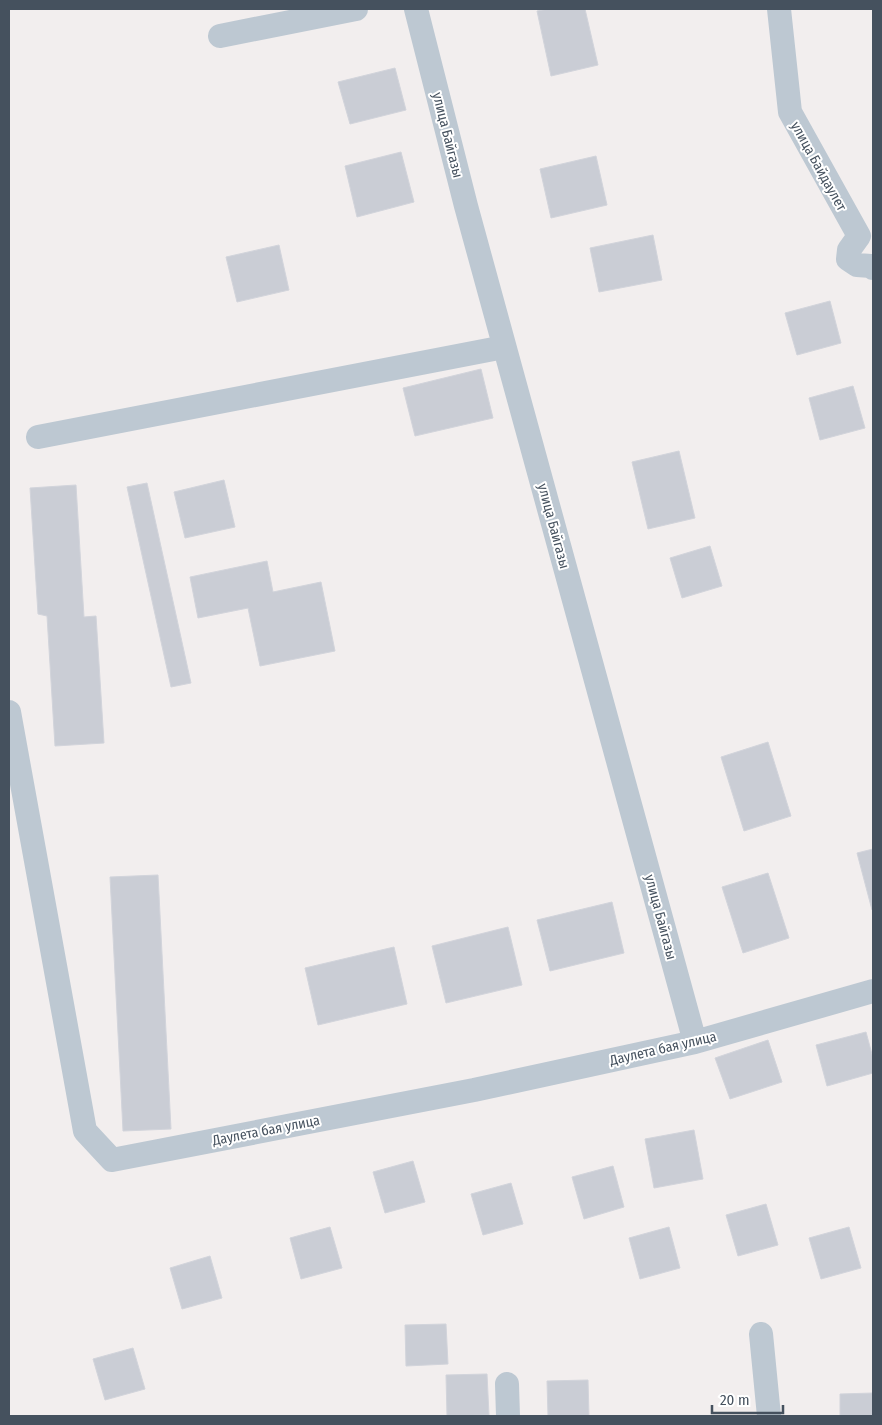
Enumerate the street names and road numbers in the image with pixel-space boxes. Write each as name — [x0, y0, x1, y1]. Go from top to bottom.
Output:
street label: улица Байгазы — [429, 91, 466, 180]
street label: улица Байдаулет — [787, 119, 850, 214]
street label: улица Байгазы — [534, 482, 573, 571]
street label: улица Байгазы — [641, 873, 680, 962]
street label: Даулета бая улица — [607, 1028, 718, 1069]
street label: Даулета бая улица — [210, 1112, 321, 1149]

